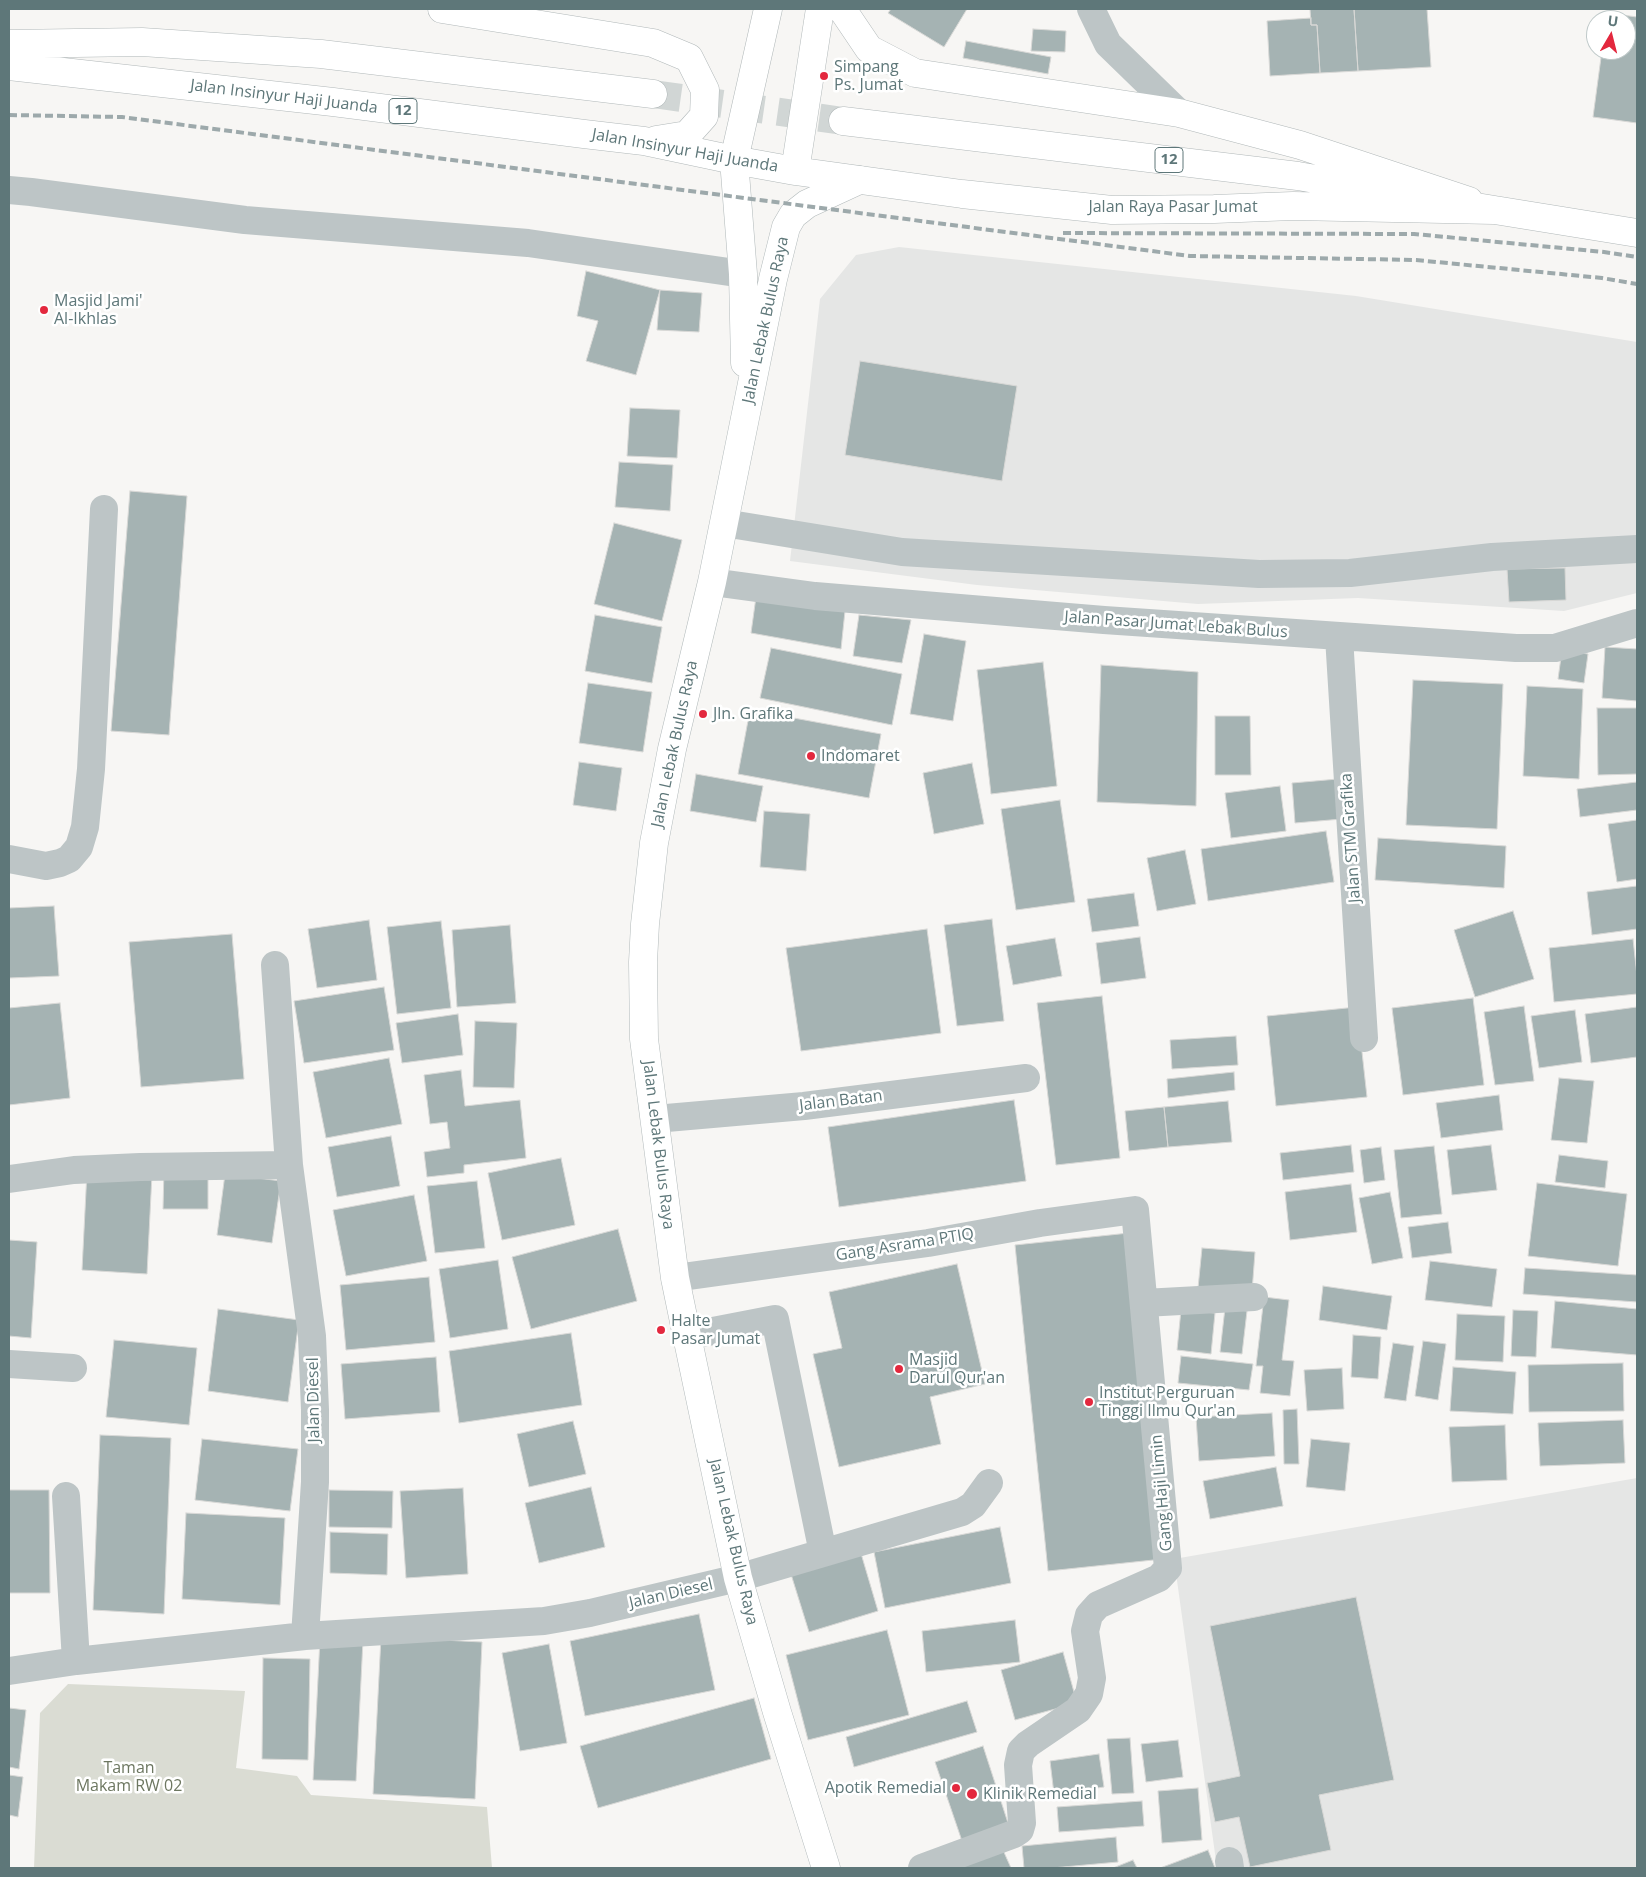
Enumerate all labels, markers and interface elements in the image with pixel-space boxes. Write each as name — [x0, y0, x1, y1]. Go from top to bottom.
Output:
north arrow — [1586, 10, 1636, 60]
text: U — [1606, 10, 1620, 31]
place label: Simpang Ps. Jumat — [834, 57, 903, 95]
marker: Simpang Ps. Jumat — [818, 70, 830, 82]
street label: Jalan Insinyur Haji Juanda — [189, 76, 379, 118]
road number: 12 — [389, 98, 417, 124]
street label: Jalan Insinyur Haji Juanda — [590, 125, 780, 177]
road number: 12 — [1155, 148, 1183, 172]
street label: Jalan Raya Pasar Jumat — [1088, 197, 1258, 217]
street label: Jalan Lebak Bulus Raya — [739, 235, 793, 405]
place label: Masjid Jami' Al-Ikhlas — [54, 291, 142, 329]
marker: Masjid Jami' Al-Ikhlas — [38, 304, 50, 316]
street label: Jalan Pasar Jumat Lebak Bulus — [1064, 608, 1288, 642]
street label: Jalan Lebak Bulus Raya — [648, 659, 702, 829]
place label: Jln. Grafika — [713, 704, 793, 724]
marker: Jln. Grafika — [697, 708, 709, 720]
place label: Indomaret — [821, 746, 900, 766]
marker: Indomaret — [805, 750, 817, 762]
street label: Jalan STM Grafika — [1337, 772, 1365, 904]
street label: Jalan Lebak Bulus Raya — [638, 1059, 678, 1231]
street label: Jalan Batan — [798, 1086, 884, 1116]
street label: Gang Asrama PTIQ — [835, 1225, 975, 1265]
place label: Halte Pasar Jumat — [671, 1311, 760, 1349]
marker: Halte Pasar Jumat — [655, 1324, 667, 1336]
place label: Masjid Darul Qur'an — [909, 1350, 1005, 1388]
street label: Jalan Diesel — [304, 1357, 324, 1443]
marker: Masjid Darul Qur'an — [893, 1363, 905, 1375]
place label: Institut Perguruan Tinggi Ilmu Qur'an — [1099, 1383, 1236, 1421]
marker: Institut Perguruan Tinggi Ilmu Qur'an — [1083, 1396, 1095, 1408]
street label: Gang Haji Limin — [1147, 1434, 1177, 1552]
street label: Jalan Lebak Bulus Raya — [705, 1457, 761, 1627]
street label: Jalan Diesel — [627, 1575, 715, 1613]
park label: Taman Makam RW 02 — [76, 1758, 182, 1796]
place label: Apotik Remedial — [825, 1778, 946, 1798]
marker: Apotik Remedial — [950, 1782, 962, 1794]
place label: Klinik Remedial — [983, 1784, 1097, 1804]
marker: Klinik Remedial — [965, 1787, 979, 1801]

